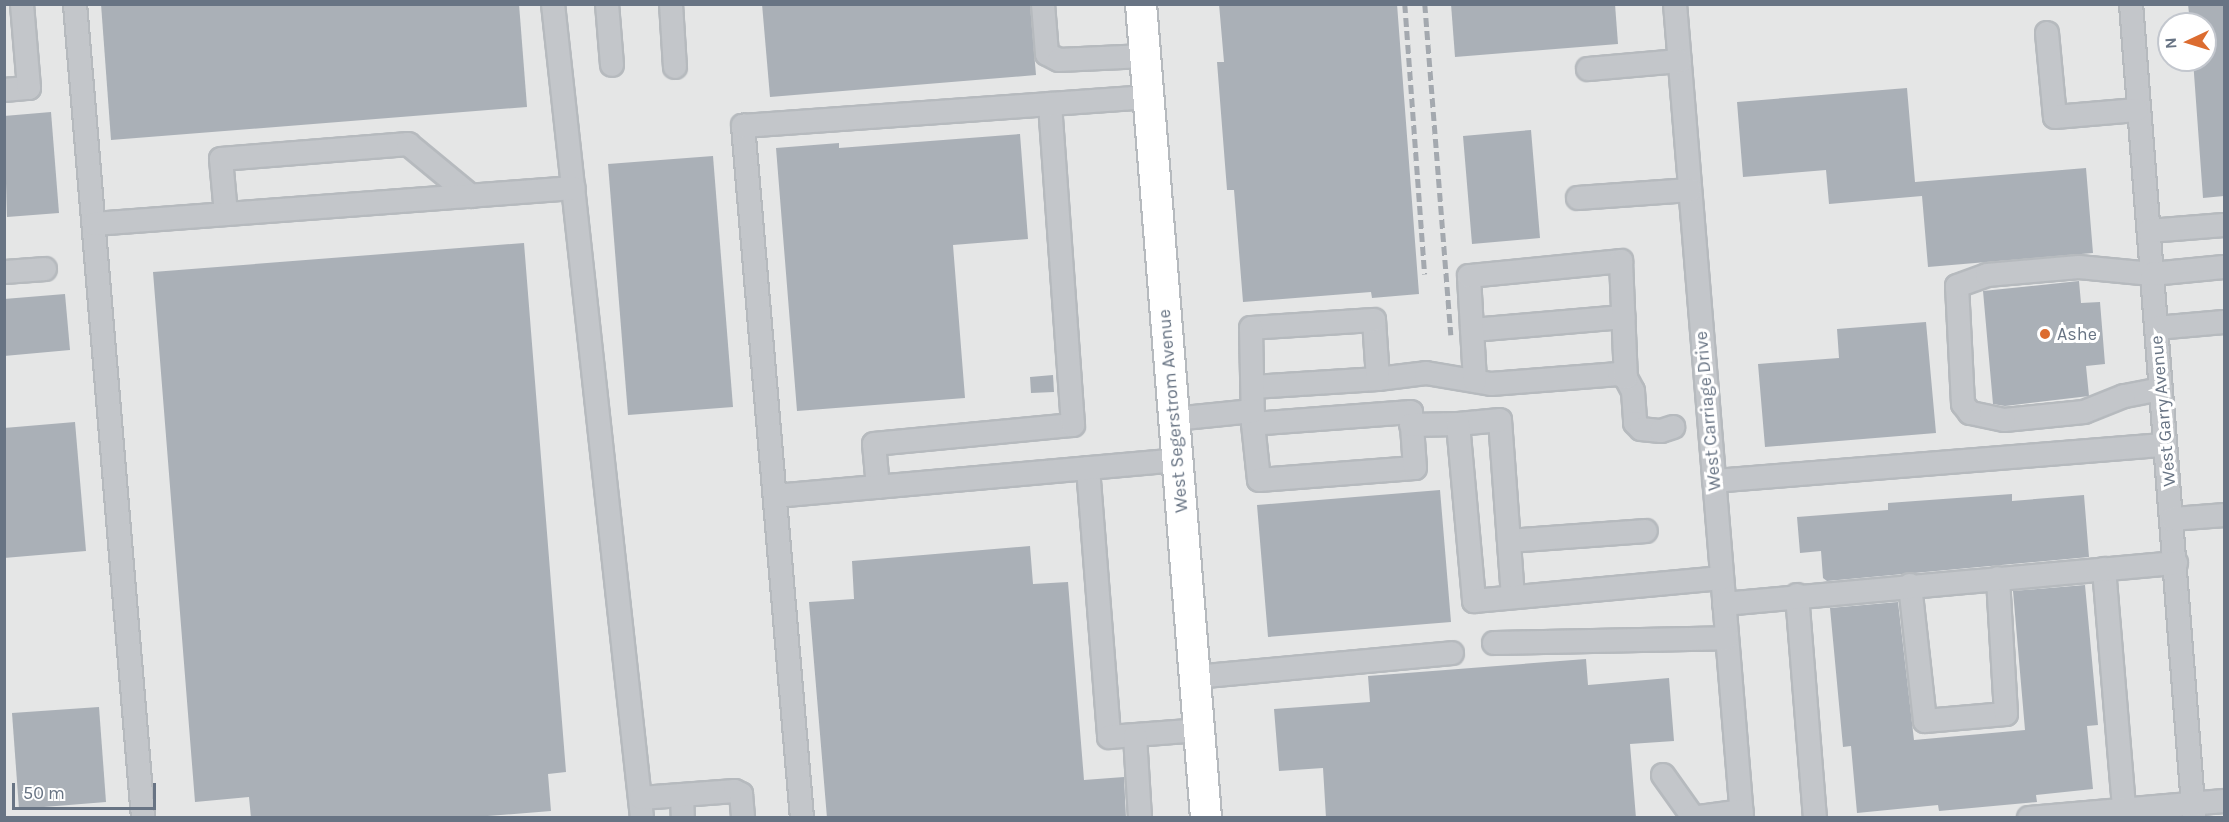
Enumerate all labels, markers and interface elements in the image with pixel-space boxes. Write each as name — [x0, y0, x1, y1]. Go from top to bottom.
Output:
north arrow — [2157, 12, 2217, 72]
text: N — [2161, 37, 2180, 50]
street label: West Segerstrom Avenue — [1153, 308, 1193, 514]
place label: Ashe — [2057, 323, 2097, 345]
marker: Ashe — [2038, 327, 2052, 341]
street label: West Carriage Drive — [1690, 330, 1726, 492]
street label: West Garry Avenue — [2146, 335, 2180, 487]
scale bar — [15, 771, 159, 809]
text: 50 m — [23, 782, 65, 804]

